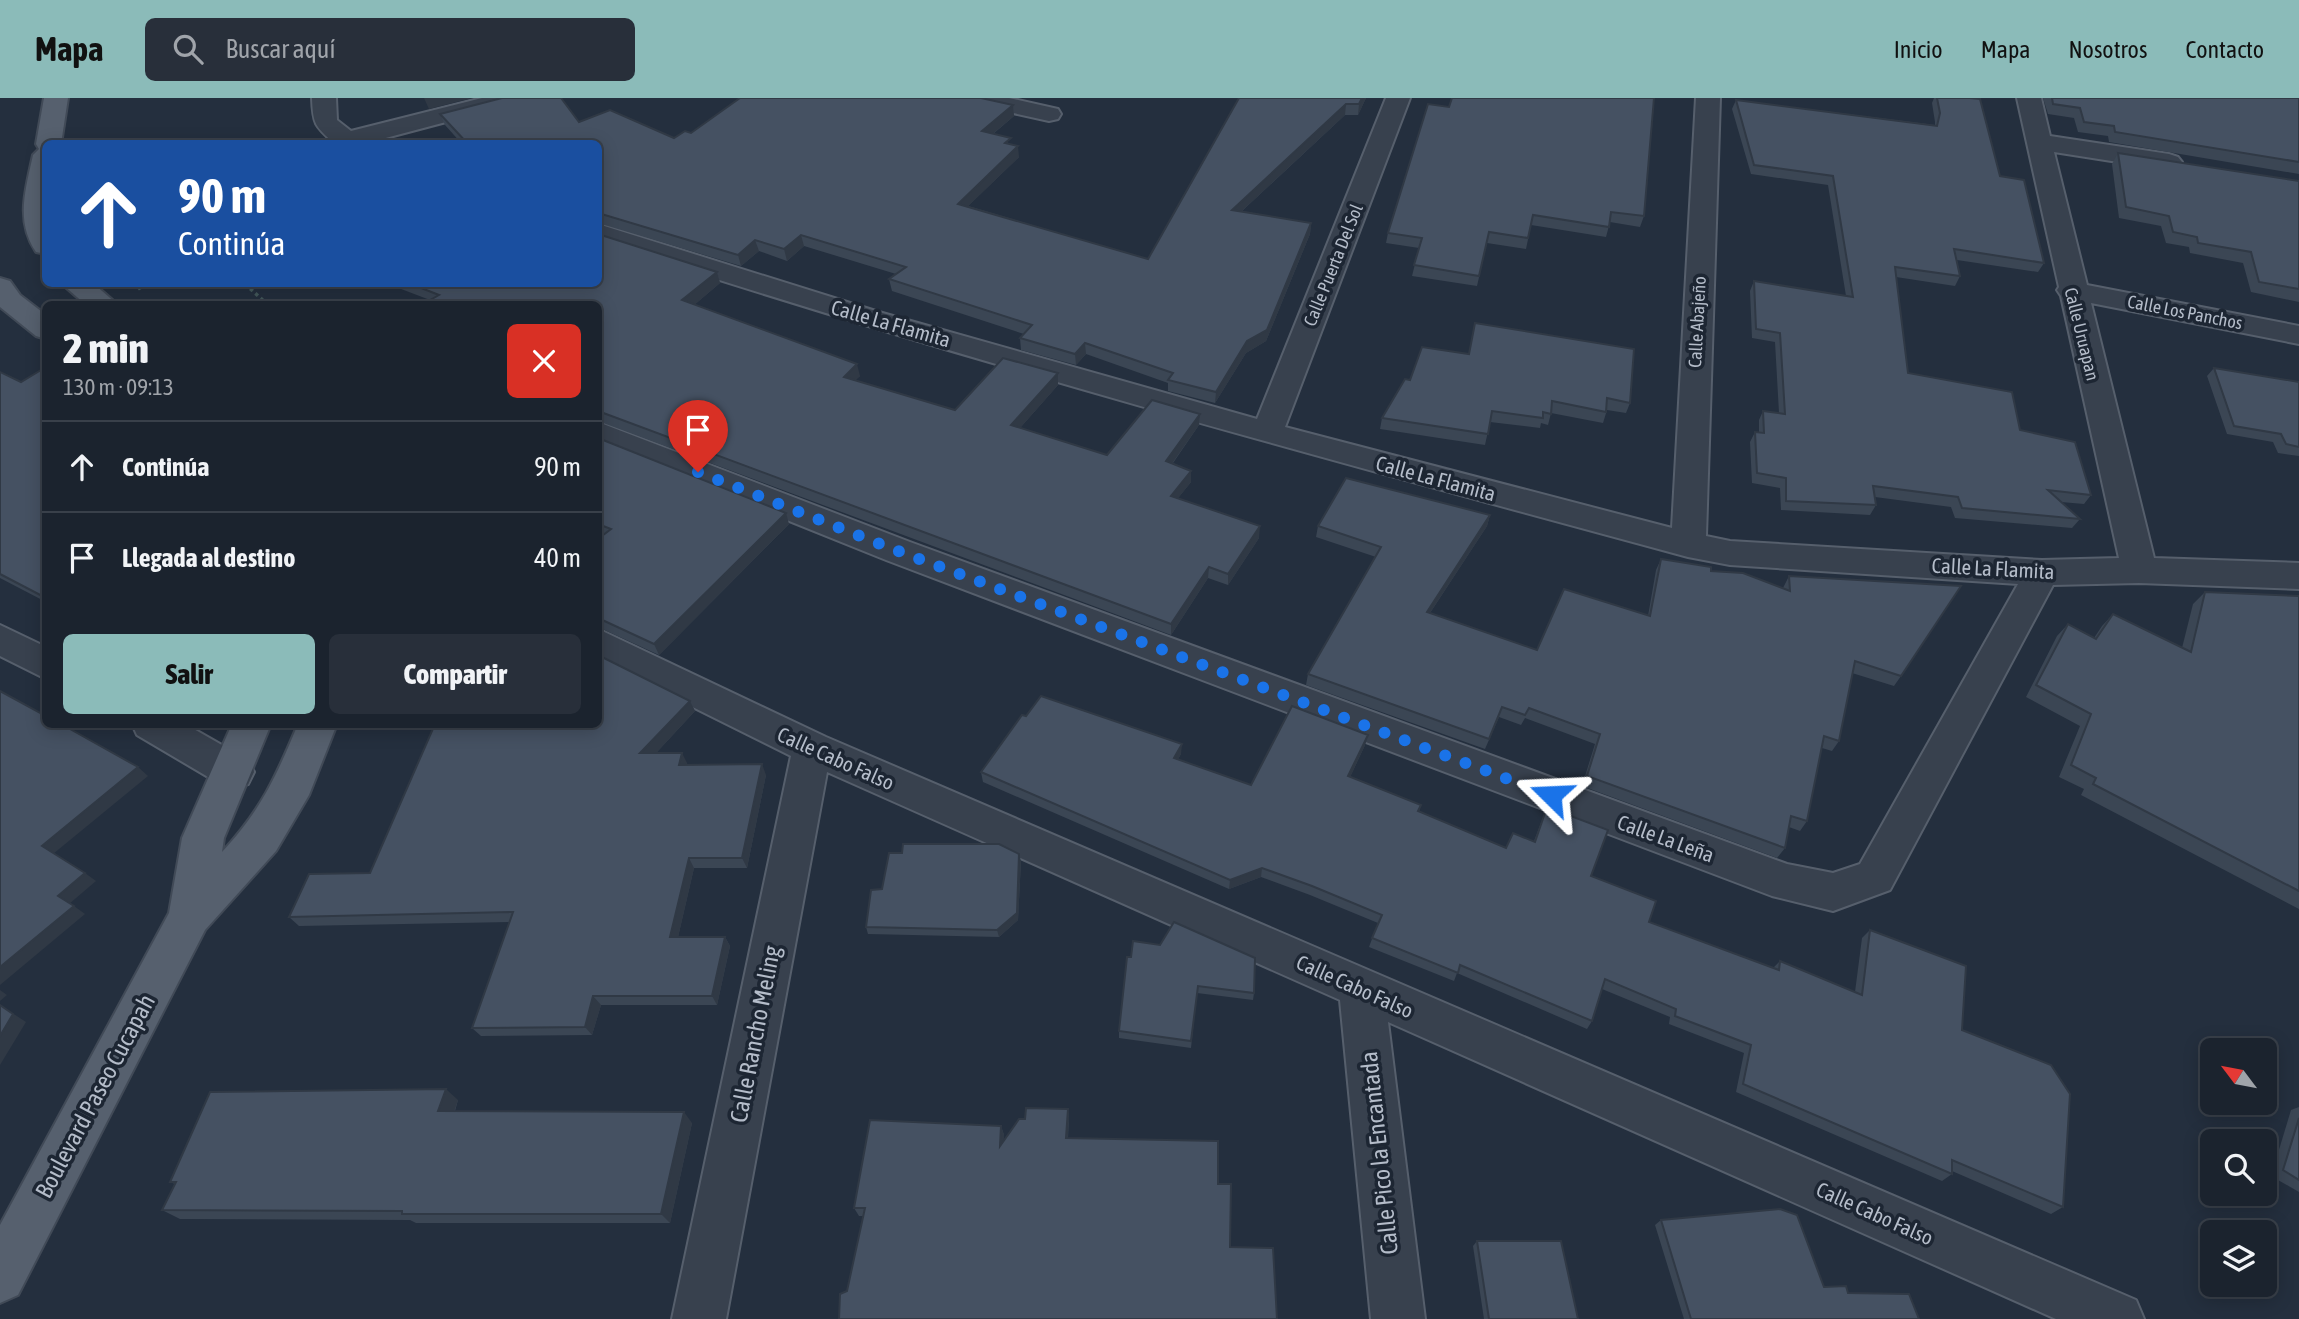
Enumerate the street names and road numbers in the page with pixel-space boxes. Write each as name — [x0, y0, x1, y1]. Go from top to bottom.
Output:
street label: Calle Puerta Del Sol — [1299, 201, 1367, 329]
street label: Calle Abajeño — [1684, 276, 1710, 368]
street label: Calle Uruapan — [2060, 285, 2104, 383]
street label: Calle Los Panchos — [2126, 291, 2244, 333]
street label: Calle La Flamita — [829, 295, 953, 351]
street label: Calle La Flamita — [1374, 451, 1498, 505]
street label: Calle La Flamita — [1931, 553, 2055, 583]
street label: Calle Cabo Falso — [774, 722, 898, 794]
street label: Calle La Leña — [1614, 809, 1718, 867]
street label: Calle Rancho Meling — [725, 943, 785, 1125]
street label: Calle Cabo Falso — [1293, 950, 1417, 1022]
street label: Boulevard Paseo Cucapah — [30, 990, 160, 1202]
street label: Calle Pico la Encantada — [1355, 1050, 1403, 1256]
street label: Calle Cabo Falso — [1813, 1177, 1937, 1249]

